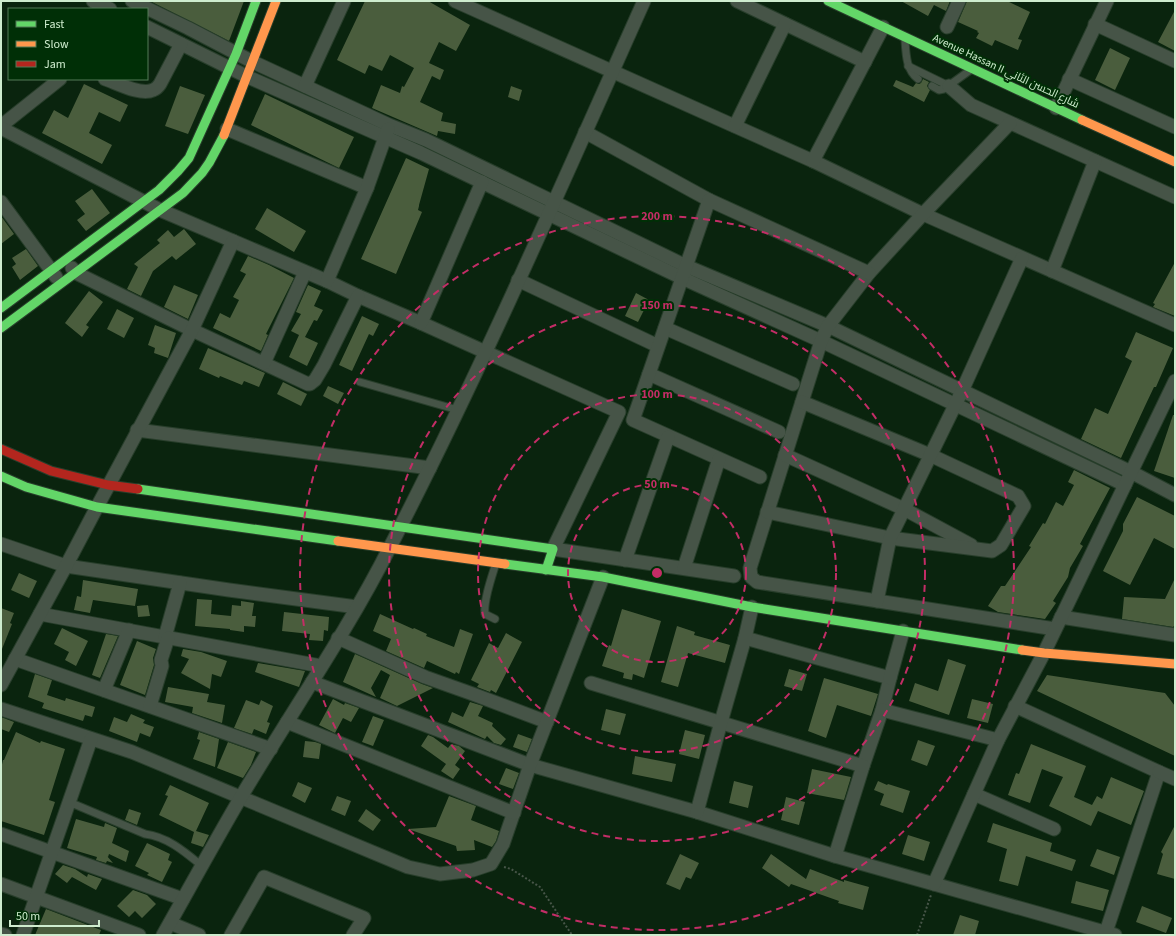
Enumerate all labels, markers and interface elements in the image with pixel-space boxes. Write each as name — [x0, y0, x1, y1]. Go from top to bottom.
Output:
legend — [8, 8, 148, 80]
text: Fast — [44, 16, 64, 33]
street label: Avenue Hassan II شارع الحسن الثاني — [930, 30, 1082, 113]
text: Slow — [44, 36, 69, 53]
text: Jam — [44, 56, 66, 73]
text: 200 m — [641, 208, 673, 225]
text: 150 m — [641, 297, 673, 314]
text: 100 m — [641, 386, 673, 403]
text: 50 m — [644, 476, 670, 493]
centre of rings — [650, 566, 664, 580]
scale bar — [10, 902, 99, 928]
text: 50 m — [16, 908, 40, 925]

